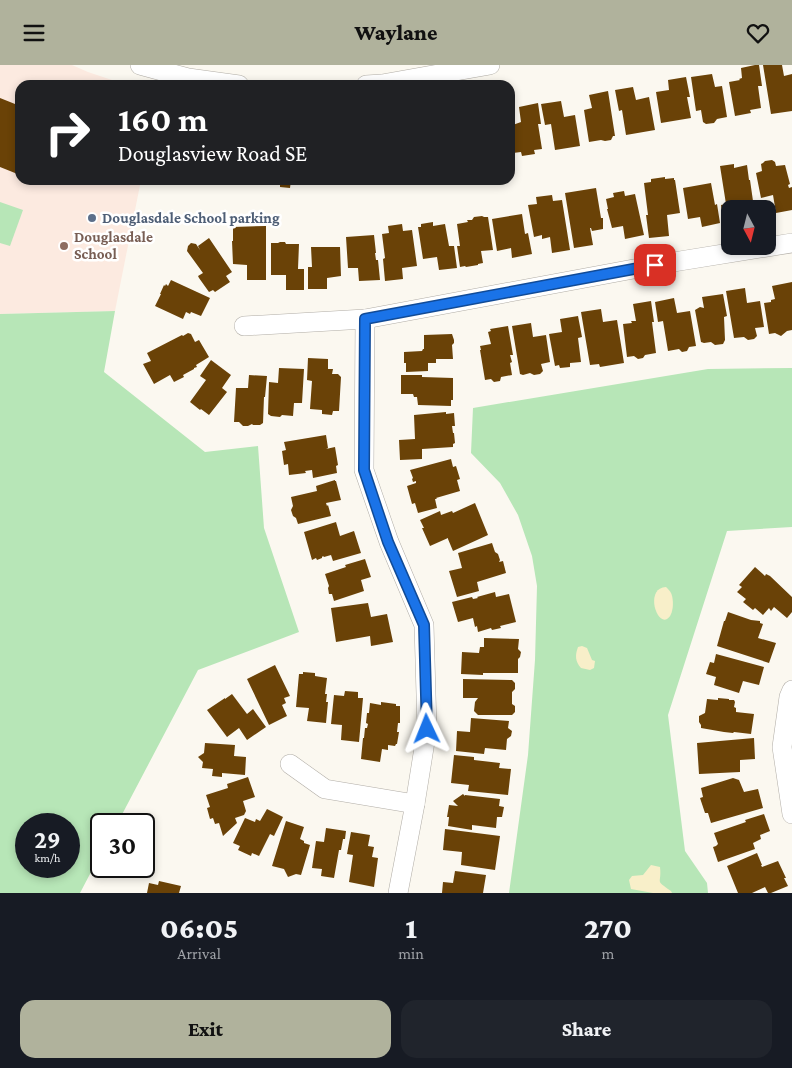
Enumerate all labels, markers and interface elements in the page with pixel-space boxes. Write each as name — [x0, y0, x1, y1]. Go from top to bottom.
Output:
icon: menu — [20, 19, 48, 47]
icon: heart — [744, 19, 772, 47]
text: Waylane — [354, 20, 438, 45]
icon: right — [35, 100, 100, 165]
text: 160 m — [118, 100, 208, 139]
text: Douglasview Road SE — [118, 141, 307, 166]
north arrow — [721, 200, 776, 255]
map controls — [721, 200, 776, 255]
place label: Douglasdale School parking — [102, 210, 280, 226]
marker: Douglasdale School parking — [86, 212, 98, 224]
place label: Douglasdale School — [74, 229, 153, 262]
marker: Douglasdale School — [58, 240, 70, 252]
pin — [634, 244, 676, 286]
icon: arrive — [641, 251, 669, 279]
position arrow — [400, 702, 452, 754]
speed limit sign: 30 — [90, 813, 155, 878]
text: 29 — [34, 826, 61, 853]
text: km/h — [35, 851, 60, 865]
text: 06:05 — [160, 911, 238, 944]
text: 1 — [405, 911, 417, 944]
text: 270 — [584, 911, 632, 944]
text: Arrival — [177, 945, 221, 962]
text: min — [398, 945, 424, 962]
text: m — [601, 945, 614, 962]
button: Exit — [20, 1000, 391, 1058]
button: Share — [401, 1000, 772, 1058]

